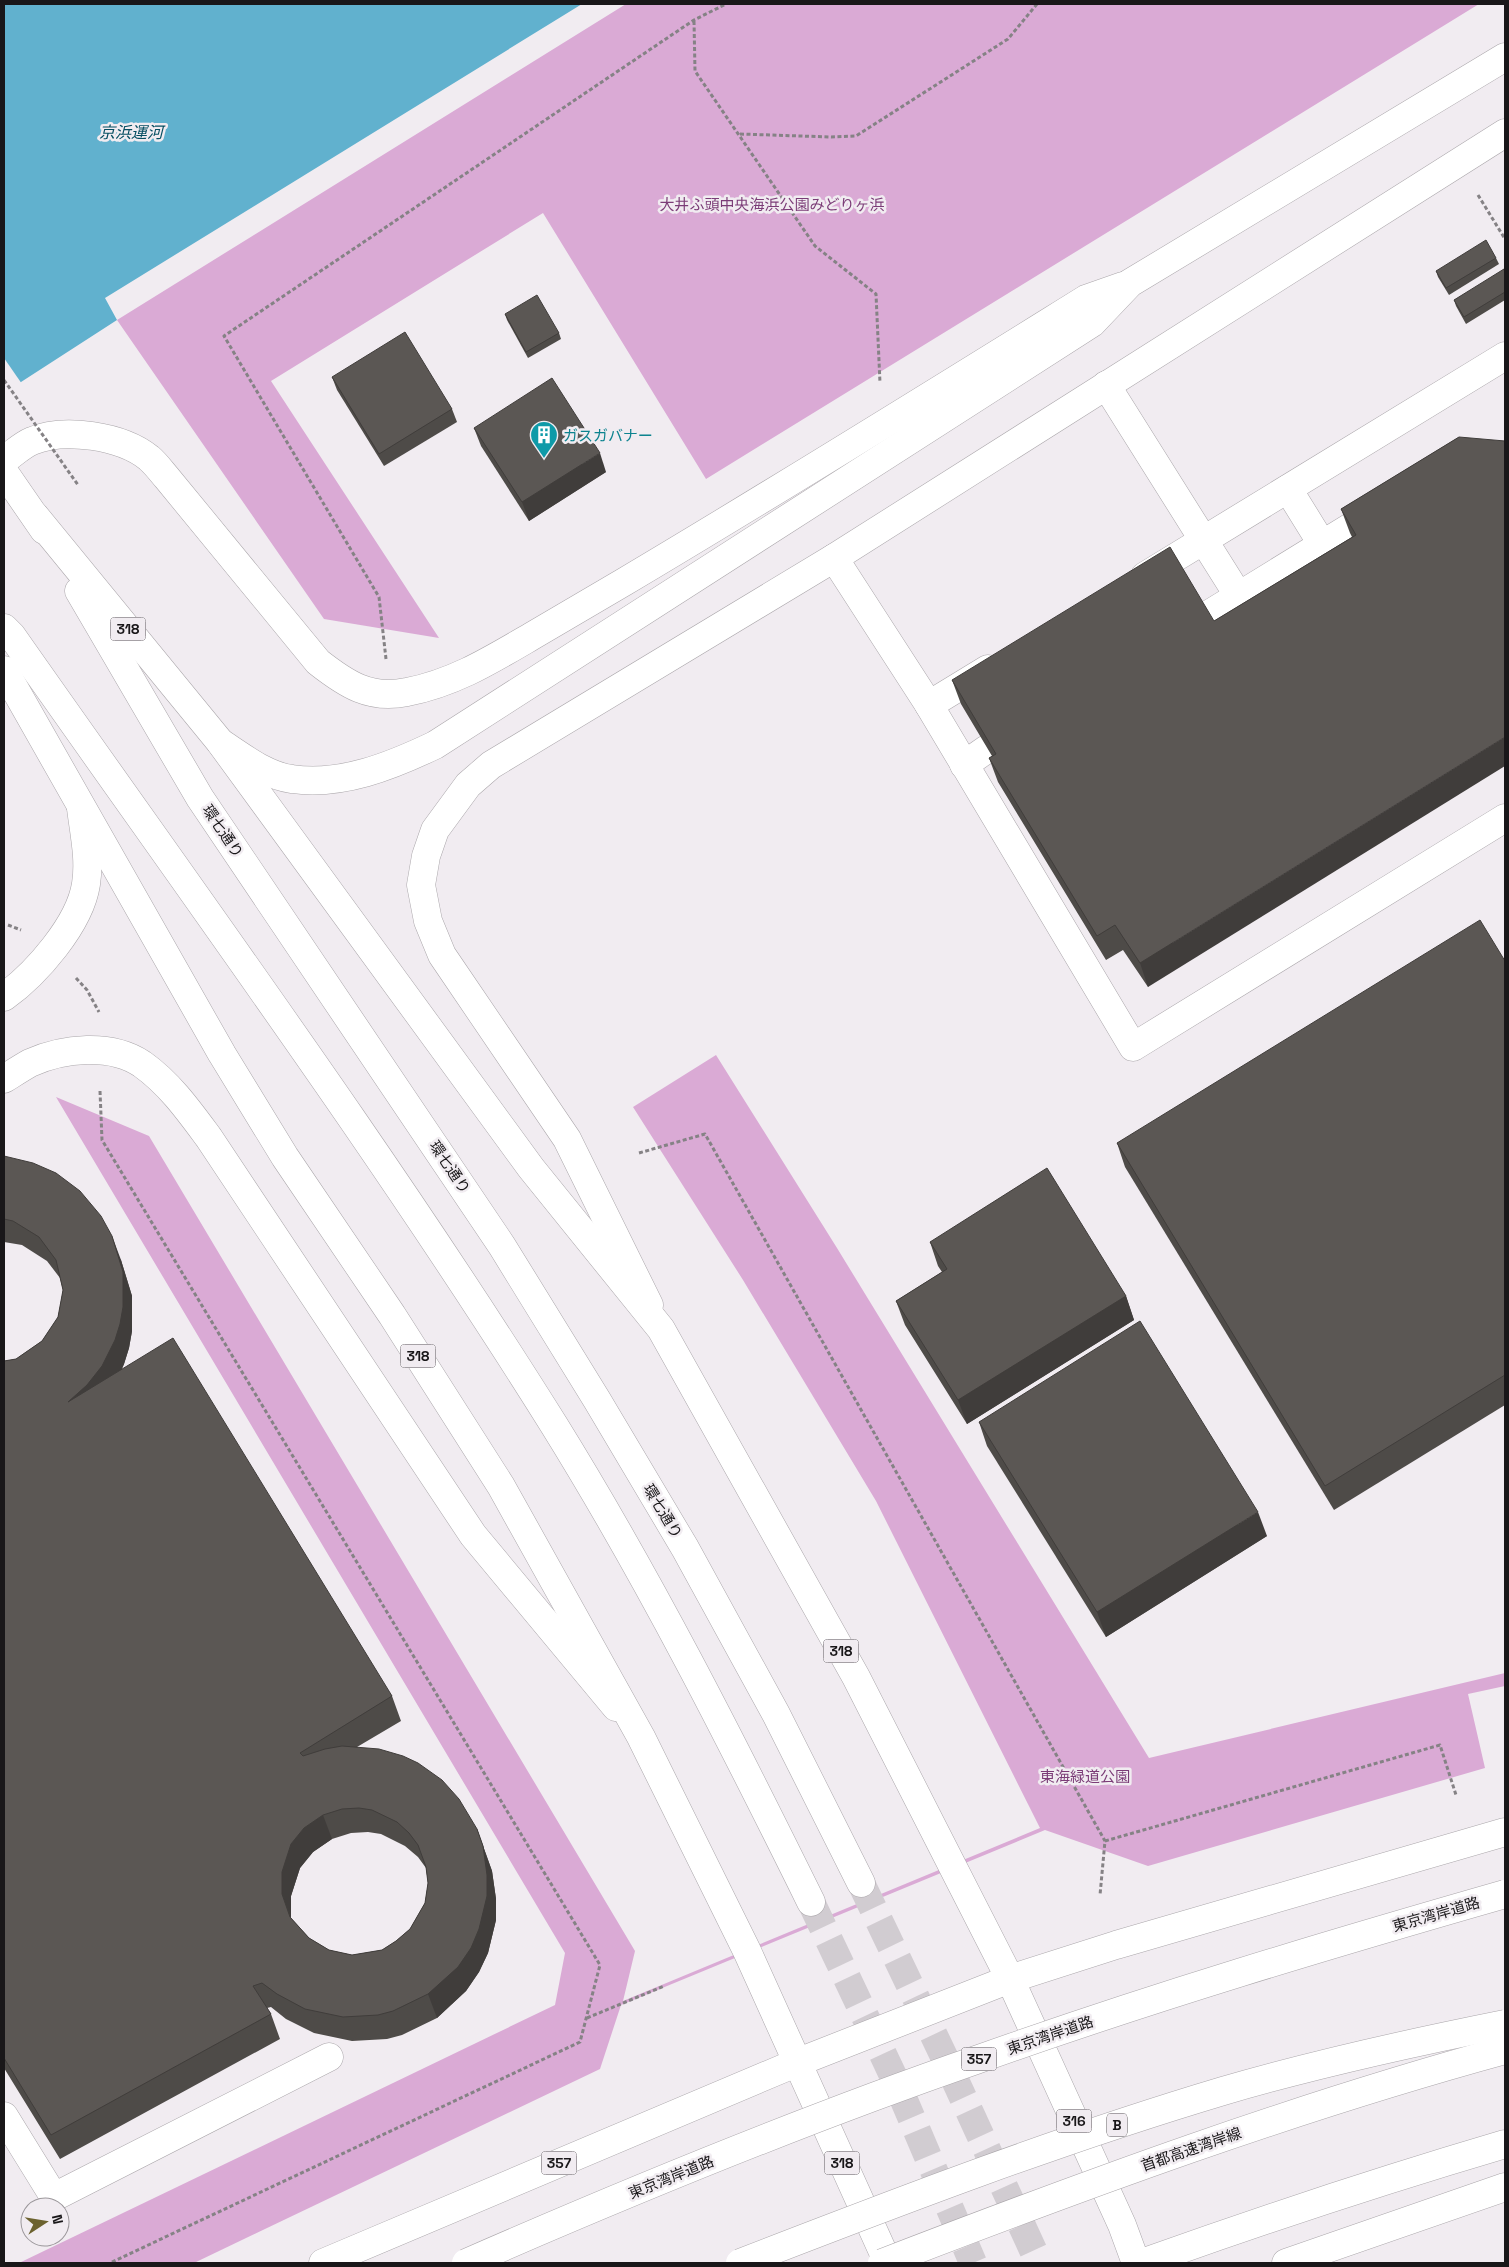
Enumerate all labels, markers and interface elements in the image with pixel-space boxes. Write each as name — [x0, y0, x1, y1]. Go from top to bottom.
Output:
water label: 京浜運河 — [99, 122, 166, 143]
park label: 大井ふ頭中央海浜公園みどりヶ浜 — [659, 195, 885, 214]
building icon: ガスガバナー — [529, 420, 559, 459]
place label: ガスガバナー — [563, 426, 653, 445]
road number: 318 — [110, 618, 146, 640]
street label: 環七通り — [198, 801, 248, 861]
street label: 環七通り — [425, 1137, 475, 1197]
road number: 318 — [400, 1344, 436, 1368]
street label: 環七通り — [639, 1480, 687, 1542]
road number: 318 — [824, 1640, 858, 1662]
park label: 東海緑道公園 — [1040, 1767, 1130, 1786]
street label: 東京湾岸道路 — [1390, 1892, 1482, 1936]
street label: 東京湾岸道路 — [1004, 2011, 1096, 2059]
road number: 357 — [962, 2048, 996, 2070]
road number: 316 — [1056, 2110, 1092, 2132]
road number: B — [1107, 2114, 1127, 2136]
street label: 首都高速湾岸線 — [1138, 2123, 1244, 2175]
street label: 東京湾岸道路 — [626, 2151, 716, 2203]
road number: 357 — [542, 2152, 576, 2174]
road number: 318 — [824, 2152, 860, 2174]
north arrow — [20, 2197, 70, 2247]
text: N — [48, 2213, 67, 2226]

